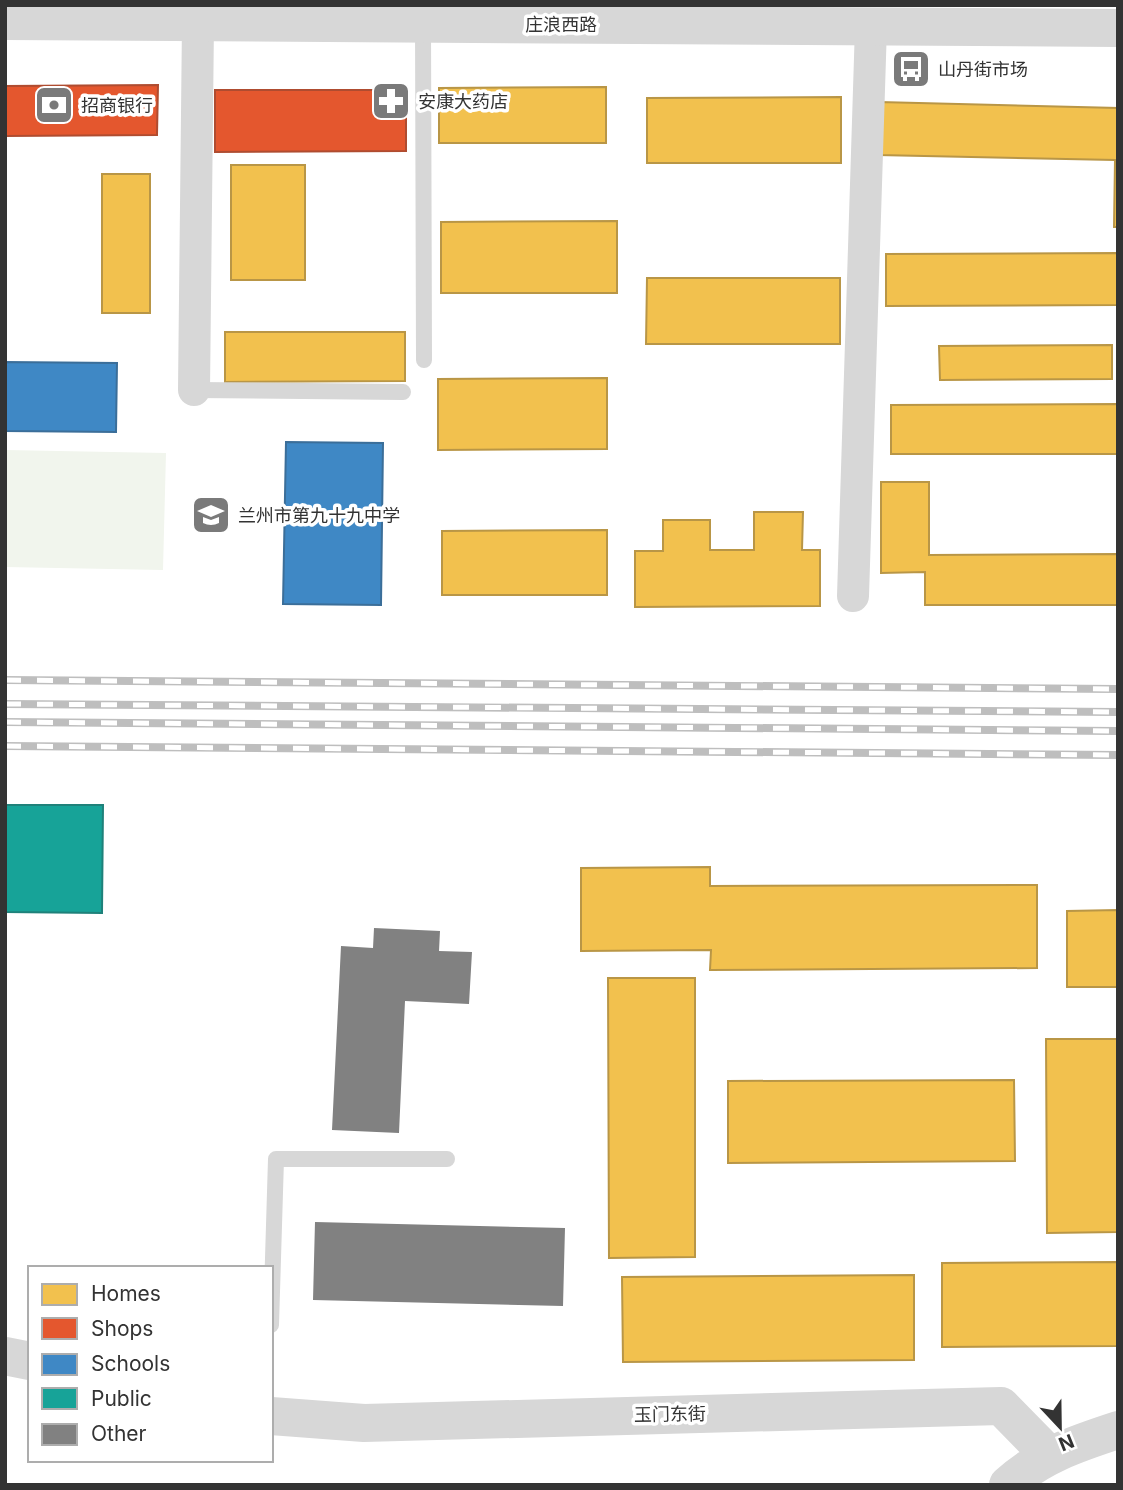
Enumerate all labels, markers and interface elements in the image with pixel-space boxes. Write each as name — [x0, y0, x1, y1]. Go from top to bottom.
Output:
street label: 庄浪西路 — [525, 14, 597, 35]
bus stop icon: 山丹街市场 — [890, 48, 932, 90]
place label: 山丹街市场 — [938, 59, 1028, 80]
pharmacy icon: 安康大药店 — [370, 80, 412, 122]
bank icon: 招商银行 — [33, 84, 75, 126]
place label: 安康大药店 — [418, 91, 508, 112]
place label: 招商银行 — [81, 95, 153, 116]
school or university icon: 兰州市第九十九中学 — [190, 494, 232, 536]
place label: 兰州市第九十九中学 — [238, 505, 400, 526]
legend — [28, 1266, 273, 1462]
text: Homes — [91, 1281, 161, 1306]
text: Shops — [91, 1316, 153, 1341]
text: Schools — [91, 1351, 170, 1376]
text: Public — [91, 1386, 152, 1411]
north arrow — [1025, 1392, 1095, 1462]
street label: 玉门东街 — [634, 1403, 706, 1425]
text: Other — [91, 1421, 147, 1446]
text: N — [1055, 1429, 1077, 1456]

